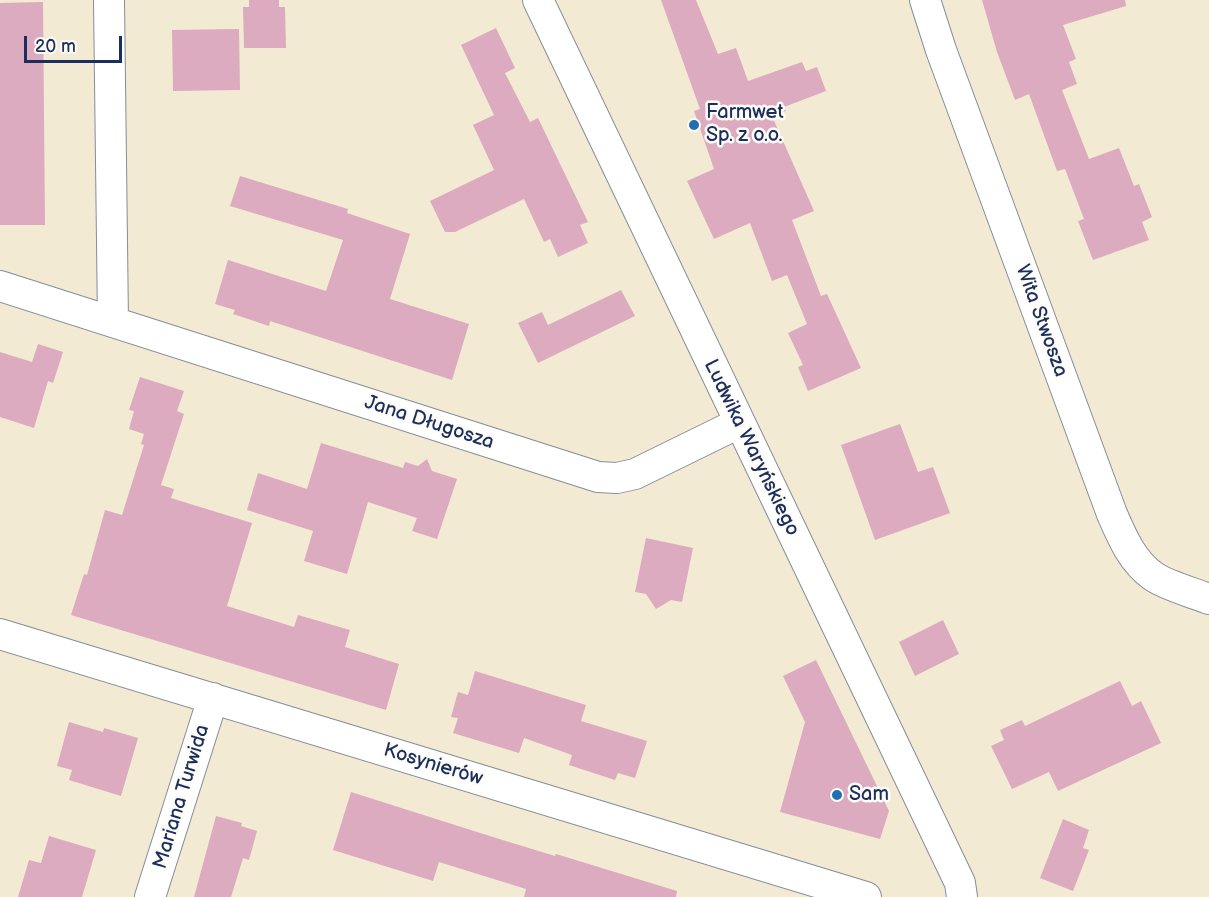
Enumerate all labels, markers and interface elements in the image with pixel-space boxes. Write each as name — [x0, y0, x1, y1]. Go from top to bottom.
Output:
scale bar — [27, 24, 124, 62]
text: 20 m — [35, 36, 76, 57]
place label: Farmwet Sp. z o.o. — [706, 101, 784, 148]
marker: Farmwet Sp. z o.o. — [687, 118, 701, 132]
street label: Wita Stwosza — [1010, 262, 1072, 380]
street label: Ludwika Waryńskiego — [698, 356, 804, 540]
street label: Jana Długosza — [361, 391, 497, 455]
street label: Mariana Turwida — [149, 722, 215, 872]
street label: Kosynierów — [380, 739, 486, 791]
place label: Sam — [849, 783, 889, 807]
marker: Sam — [830, 788, 844, 802]

